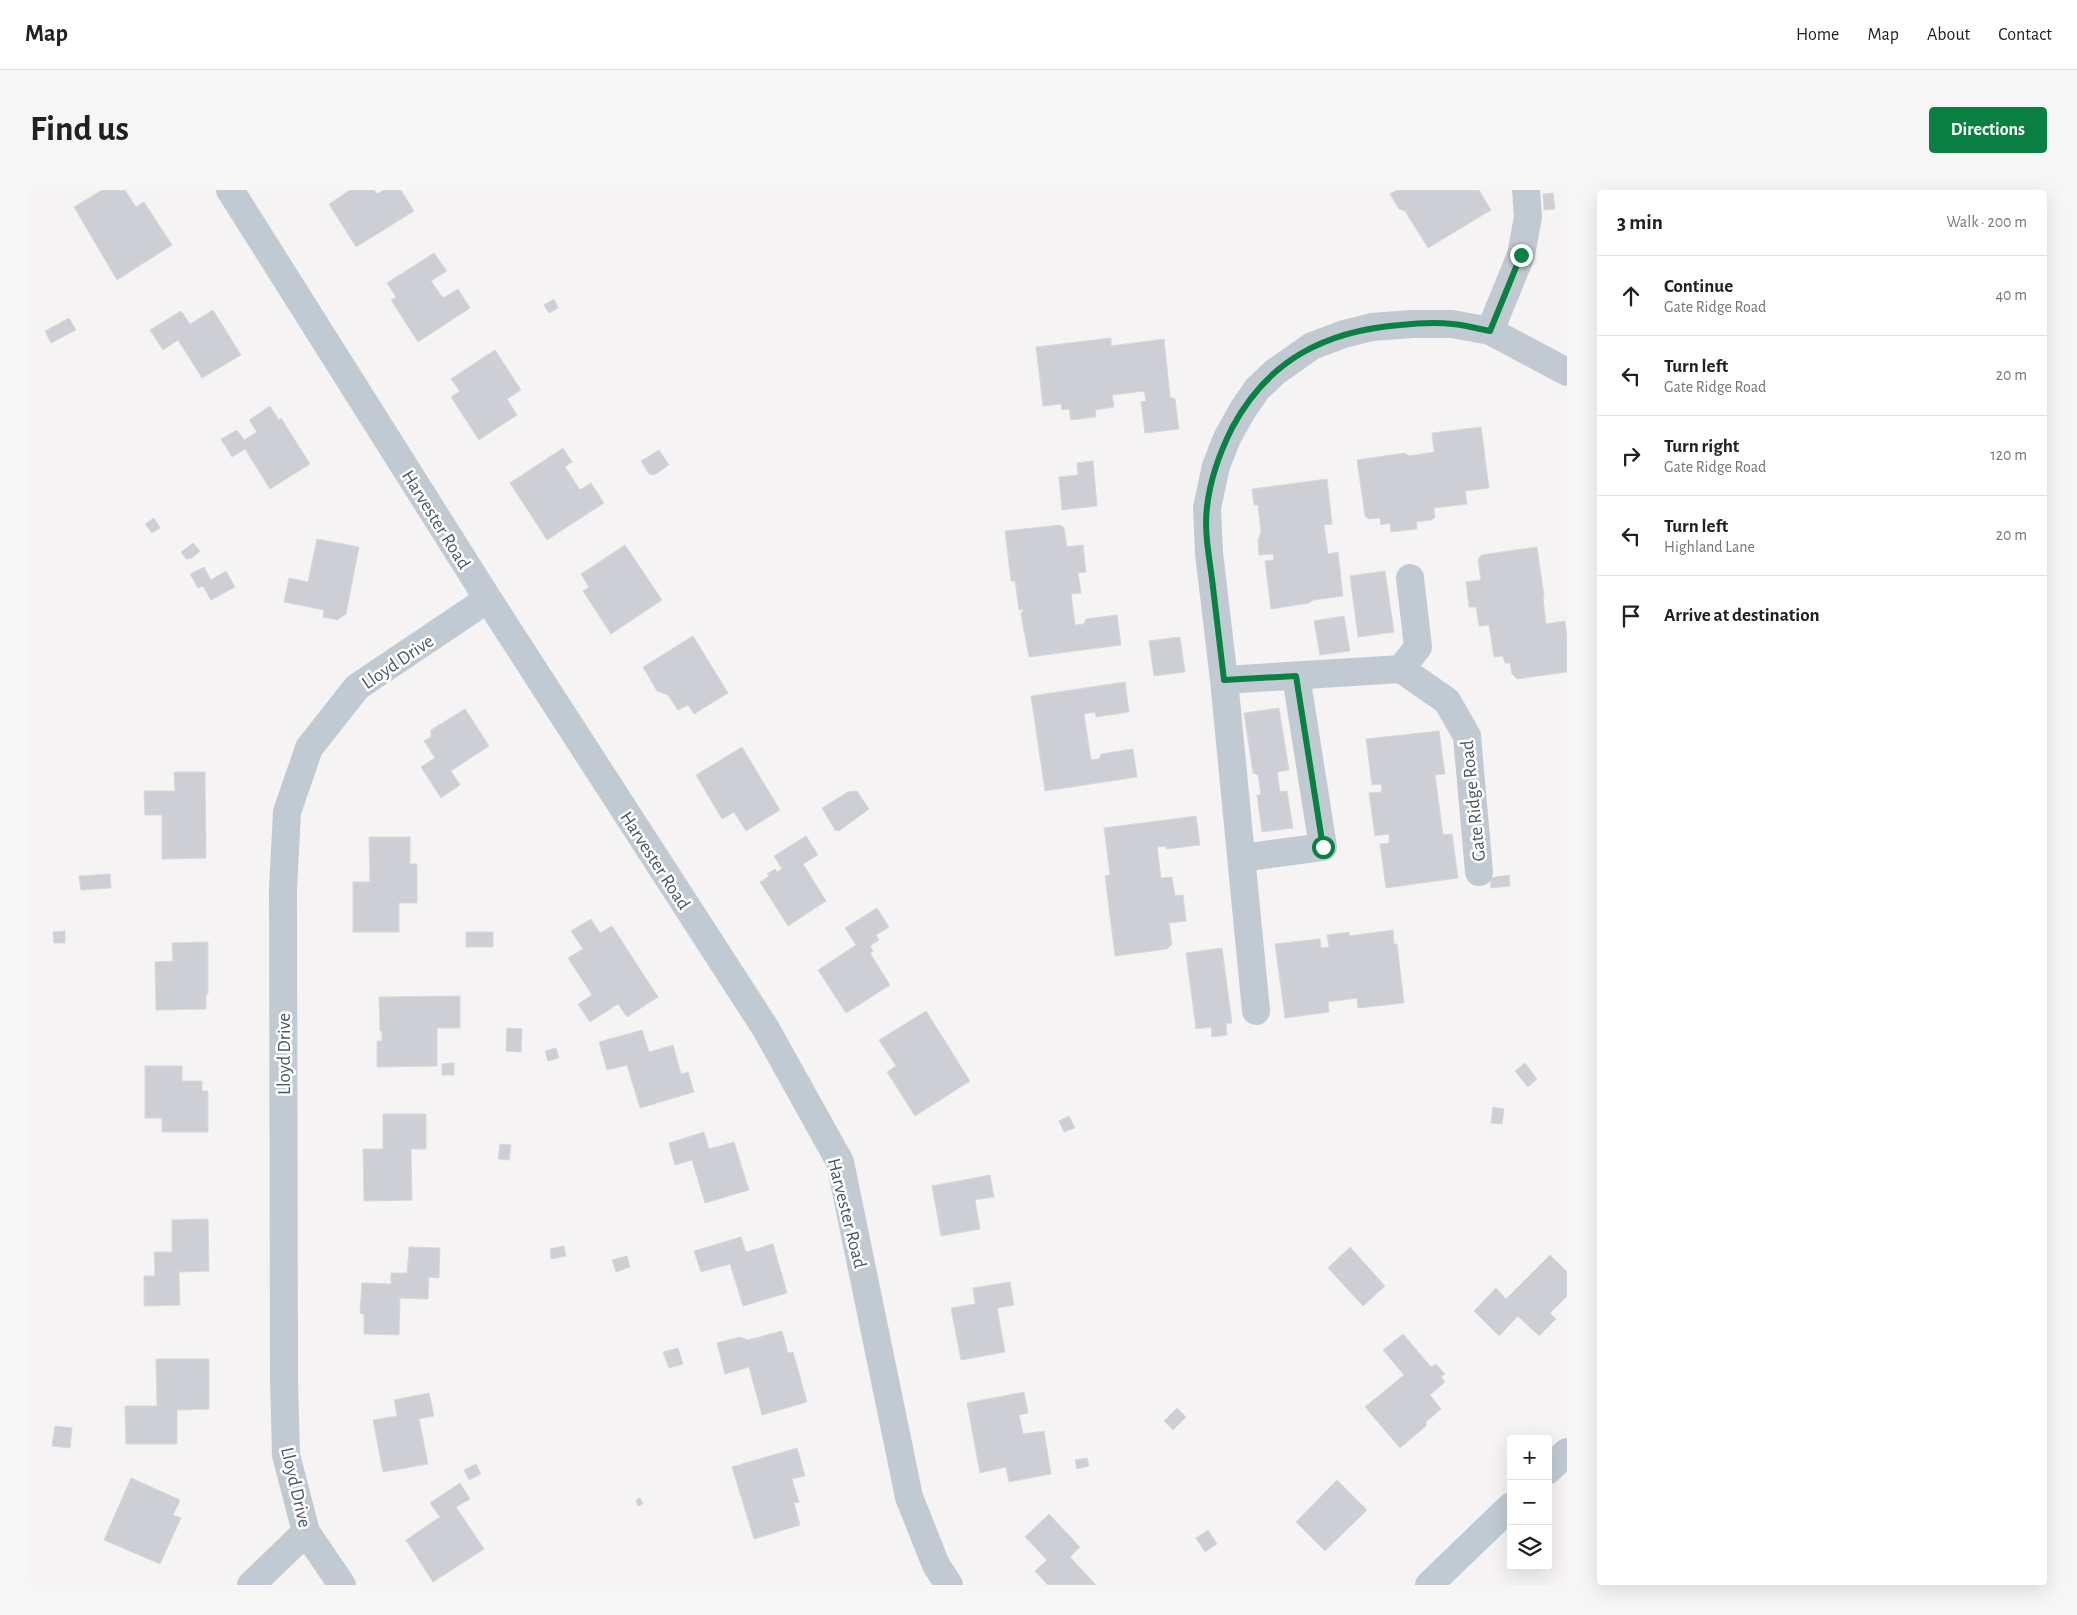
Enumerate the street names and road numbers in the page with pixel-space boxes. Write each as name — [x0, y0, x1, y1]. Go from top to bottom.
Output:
street label: Harvester Road — [398, 467, 474, 573]
street label: Lloyd Drive — [359, 631, 437, 693]
street label: Gate Ridge Road — [1458, 739, 1489, 862]
street label: Harvester Road — [616, 808, 693, 913]
street label: Lloyd Drive — [275, 1013, 294, 1095]
street label: Harvester Road — [824, 1156, 869, 1271]
street label: Lloyd Drive — [277, 1445, 314, 1529]

